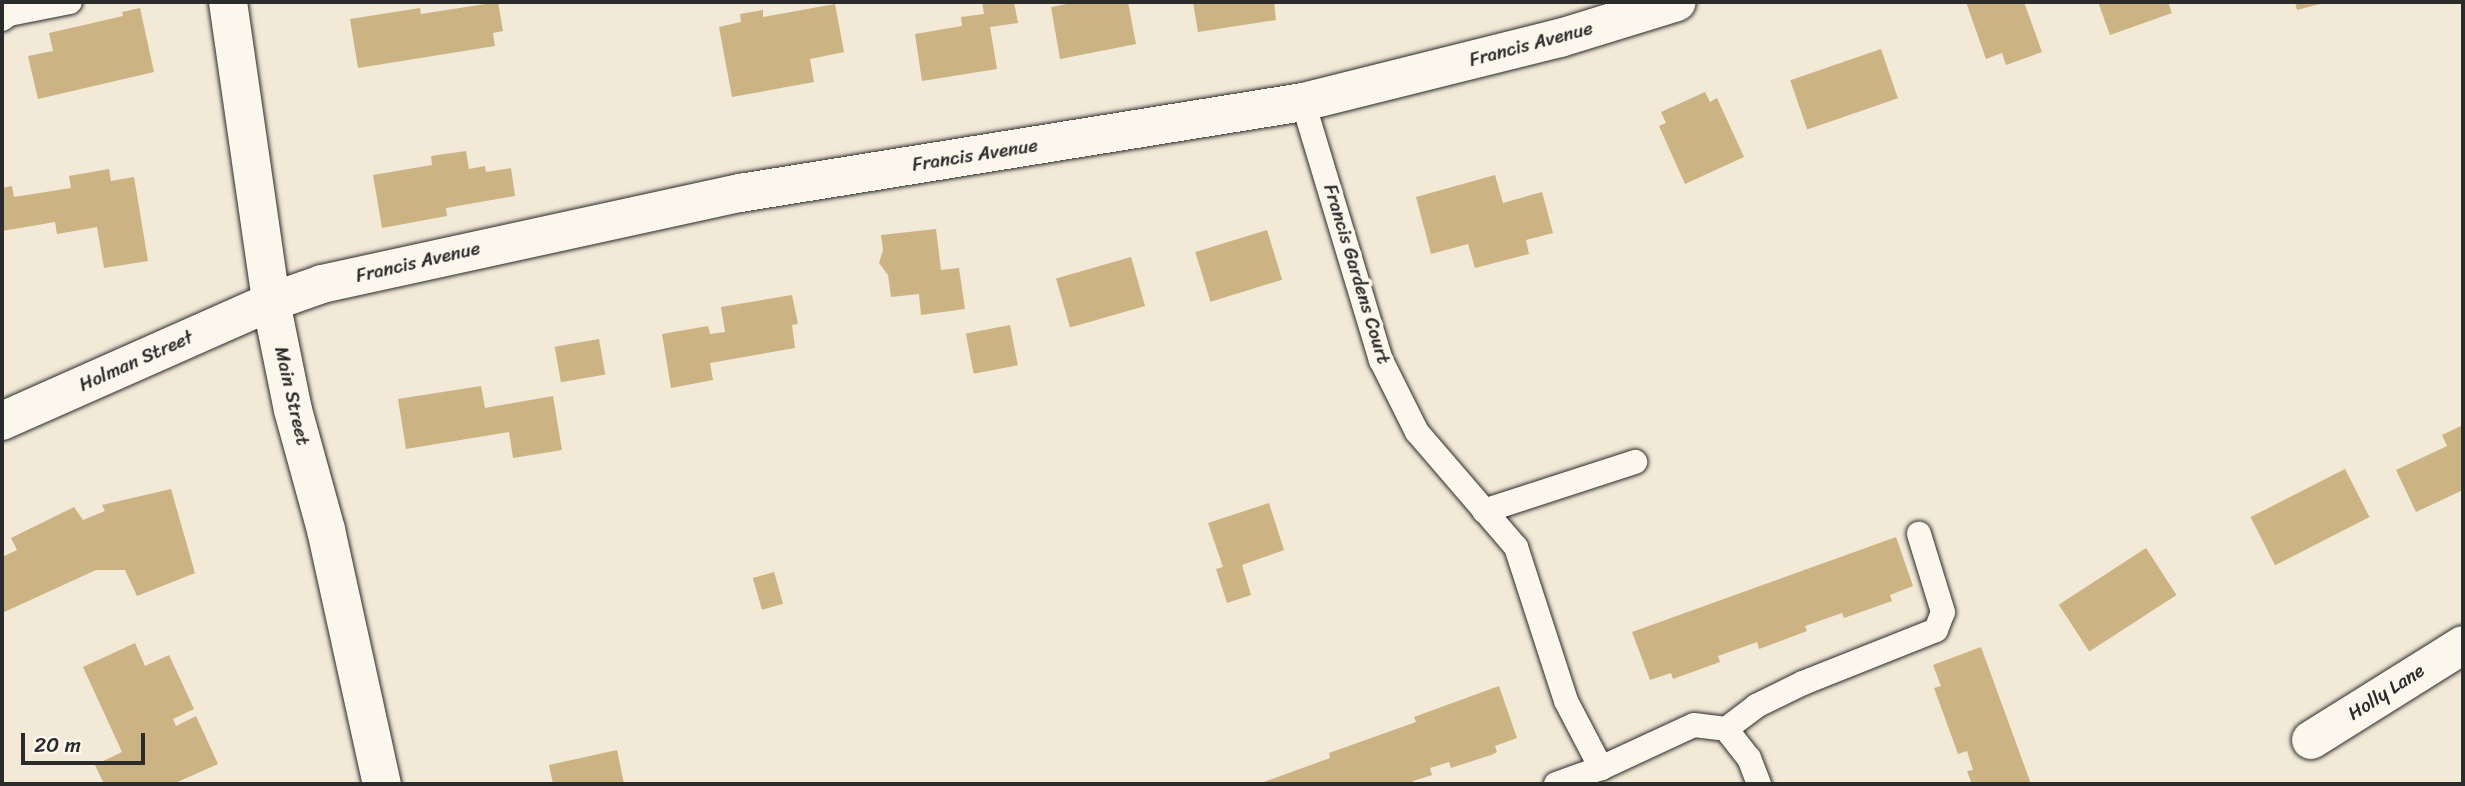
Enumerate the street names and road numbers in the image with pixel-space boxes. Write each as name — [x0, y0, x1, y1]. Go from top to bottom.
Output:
street label: Francis Avenue — [1467, 17, 1595, 71]
street label: Francis Avenue — [911, 134, 1039, 176]
street label: Francis Gardens Court — [1319, 181, 1395, 367]
street label: Francis Avenue — [354, 237, 482, 287]
street label: Holman Street — [75, 326, 197, 396]
street label: Main Street — [270, 344, 314, 448]
street label: Holly Lane — [2343, 659, 2429, 725]

